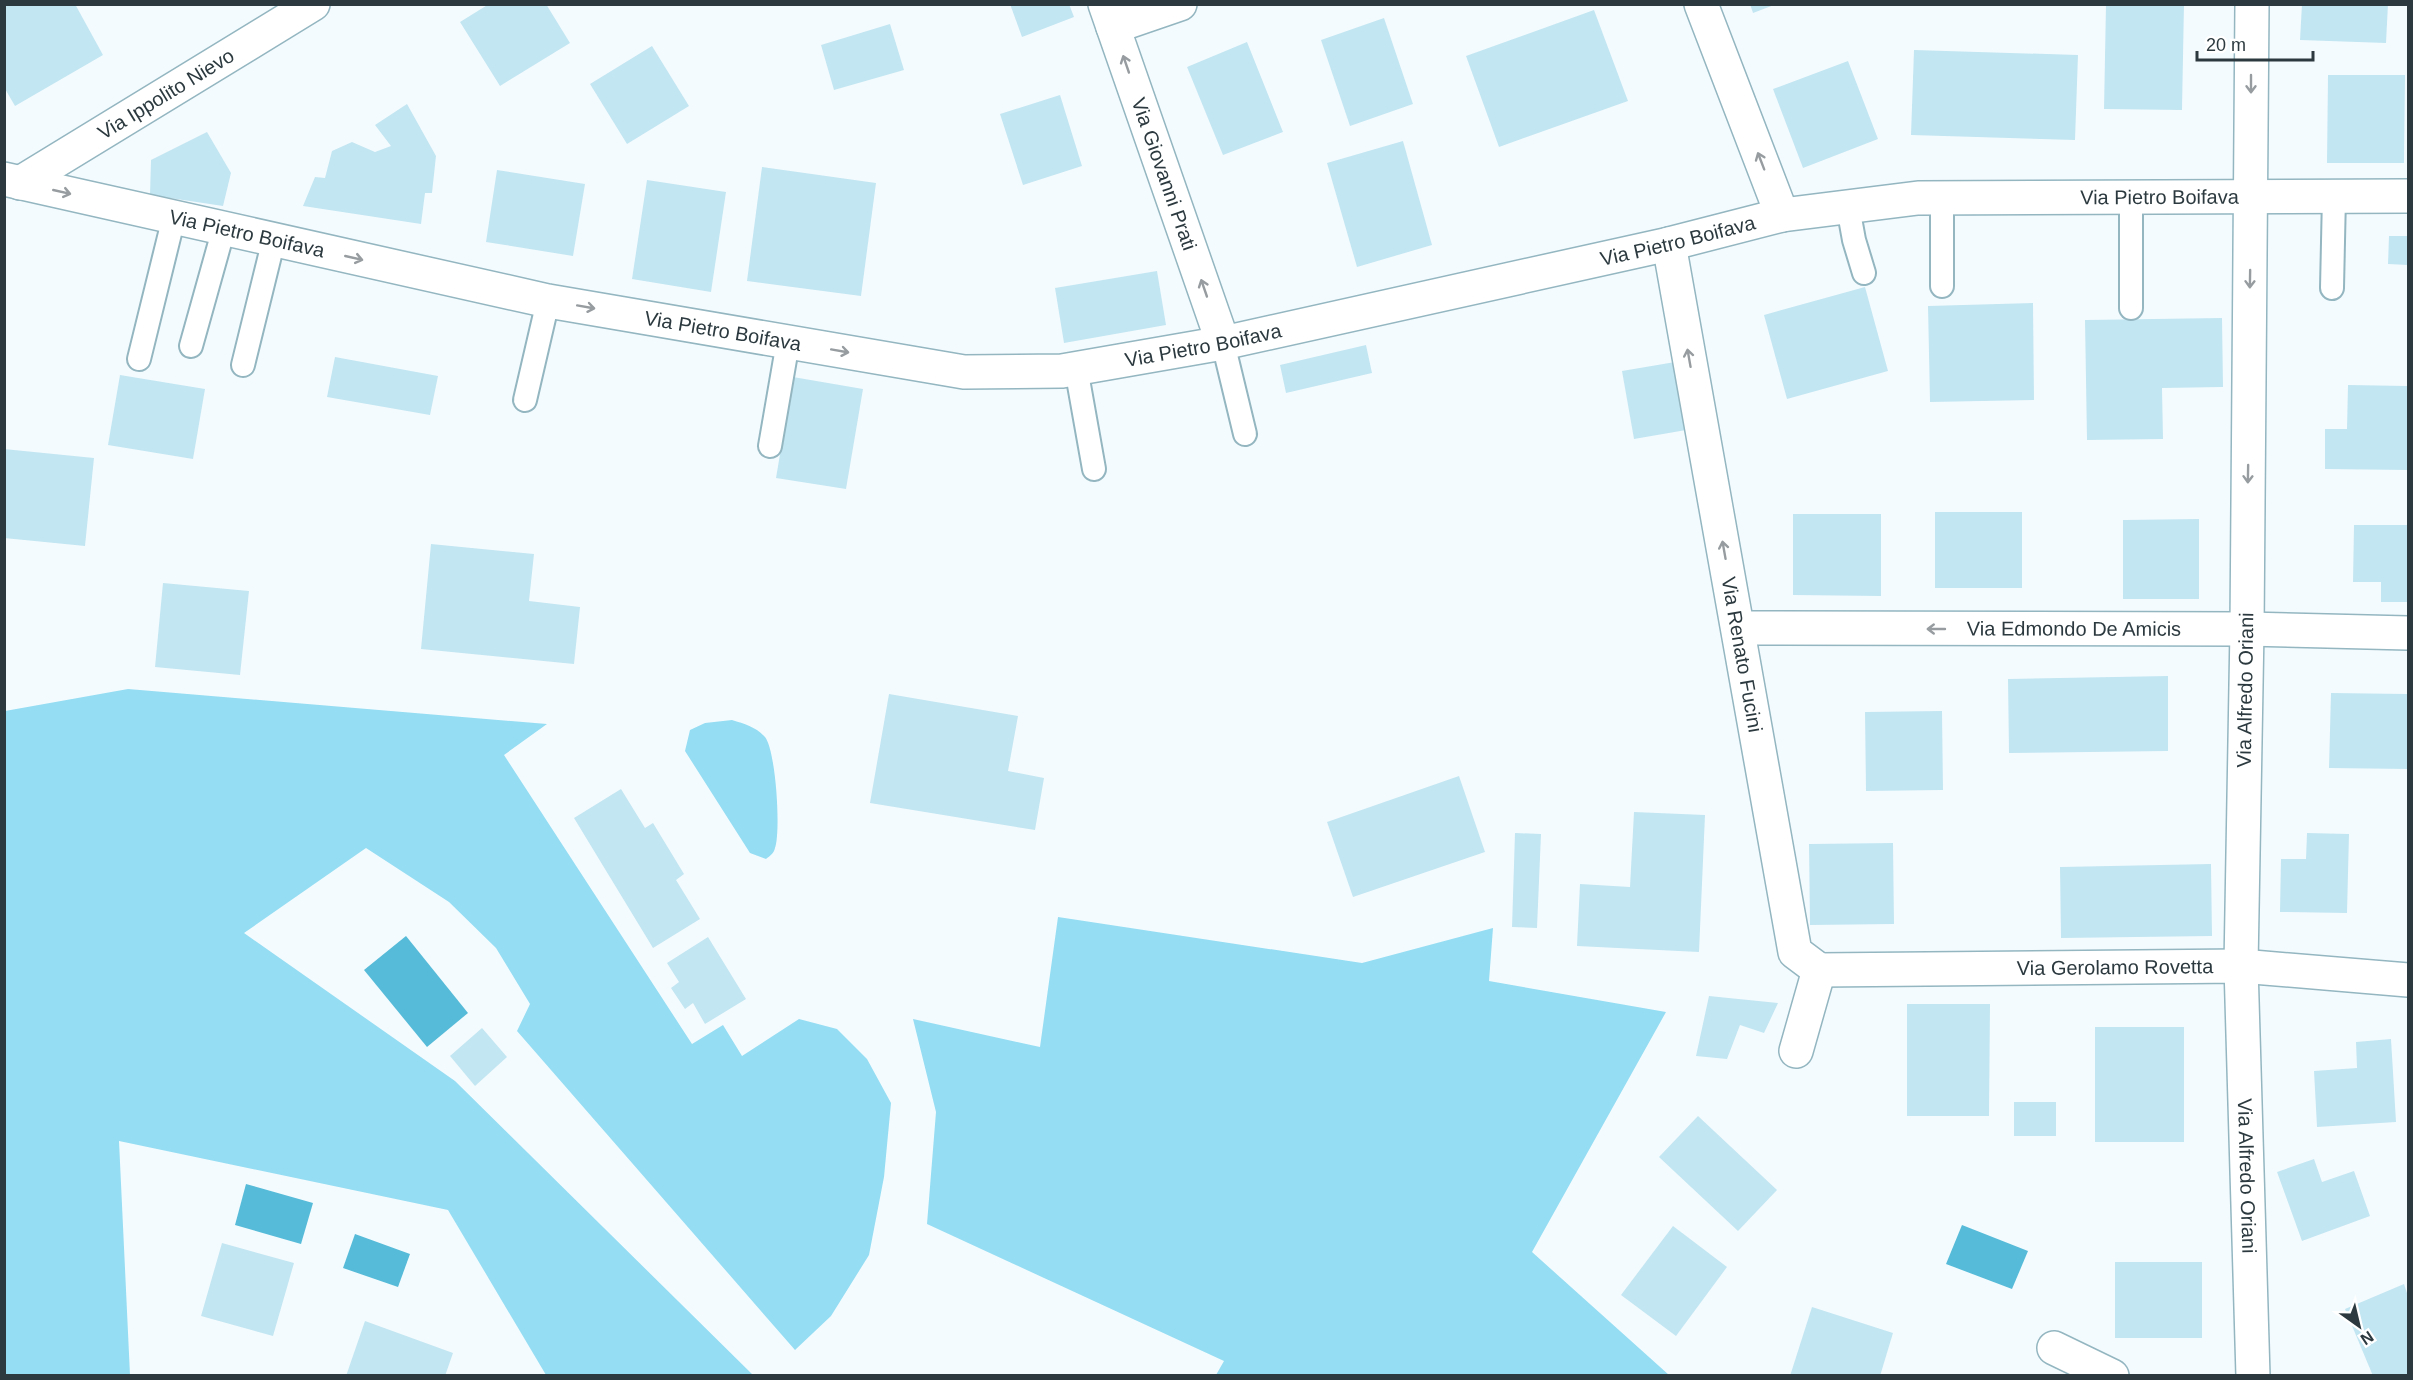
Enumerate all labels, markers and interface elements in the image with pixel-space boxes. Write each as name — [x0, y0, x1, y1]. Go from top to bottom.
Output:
scale bar — [2197, 24, 2312, 62]
text: 20 m — [2206, 35, 2246, 55]
street label: Via Ippolito Nievo — [94, 44, 238, 144]
one-way arrow — [1119, 55, 1130, 74]
one-way arrow — [2245, 73, 2257, 93]
street label: Via Giovanni Prati — [1128, 95, 1201, 253]
one-way arrow — [1755, 152, 1766, 171]
street label: Via Pietro Boifava — [2080, 186, 2240, 208]
one-way arrow — [51, 187, 71, 198]
street label: Via Pietro Boifava — [167, 205, 328, 262]
street label: Via Pietro Boifava — [1598, 211, 1758, 270]
one-way arrow — [345, 252, 364, 264]
one-way arrow — [2244, 268, 2256, 288]
one-way arrow — [1197, 279, 1208, 298]
one-way arrow — [576, 302, 595, 313]
street label: Via Pietro Boifava — [643, 307, 804, 355]
street label: Via Pietro Boifava — [1123, 319, 1284, 371]
one-way arrow — [830, 345, 850, 356]
one-way arrow — [1683, 349, 1694, 368]
one-way arrow — [2242, 463, 2254, 483]
one-way arrow — [1718, 540, 1729, 560]
street label: Via Renato Fucini — [1717, 575, 1767, 734]
street label: Via Alfredo Oriani — [2233, 612, 2257, 768]
street label: Via Edmondo De Amicis — [1967, 617, 2181, 640]
one-way arrow — [1927, 623, 1947, 634]
street label: Via Gerolamo Rovetta — [2017, 955, 2214, 979]
street label: Via Alfredo Oriani — [2234, 1098, 2260, 1254]
north arrow — [2329, 1296, 2389, 1356]
text: N — [2358, 1328, 2377, 1348]

